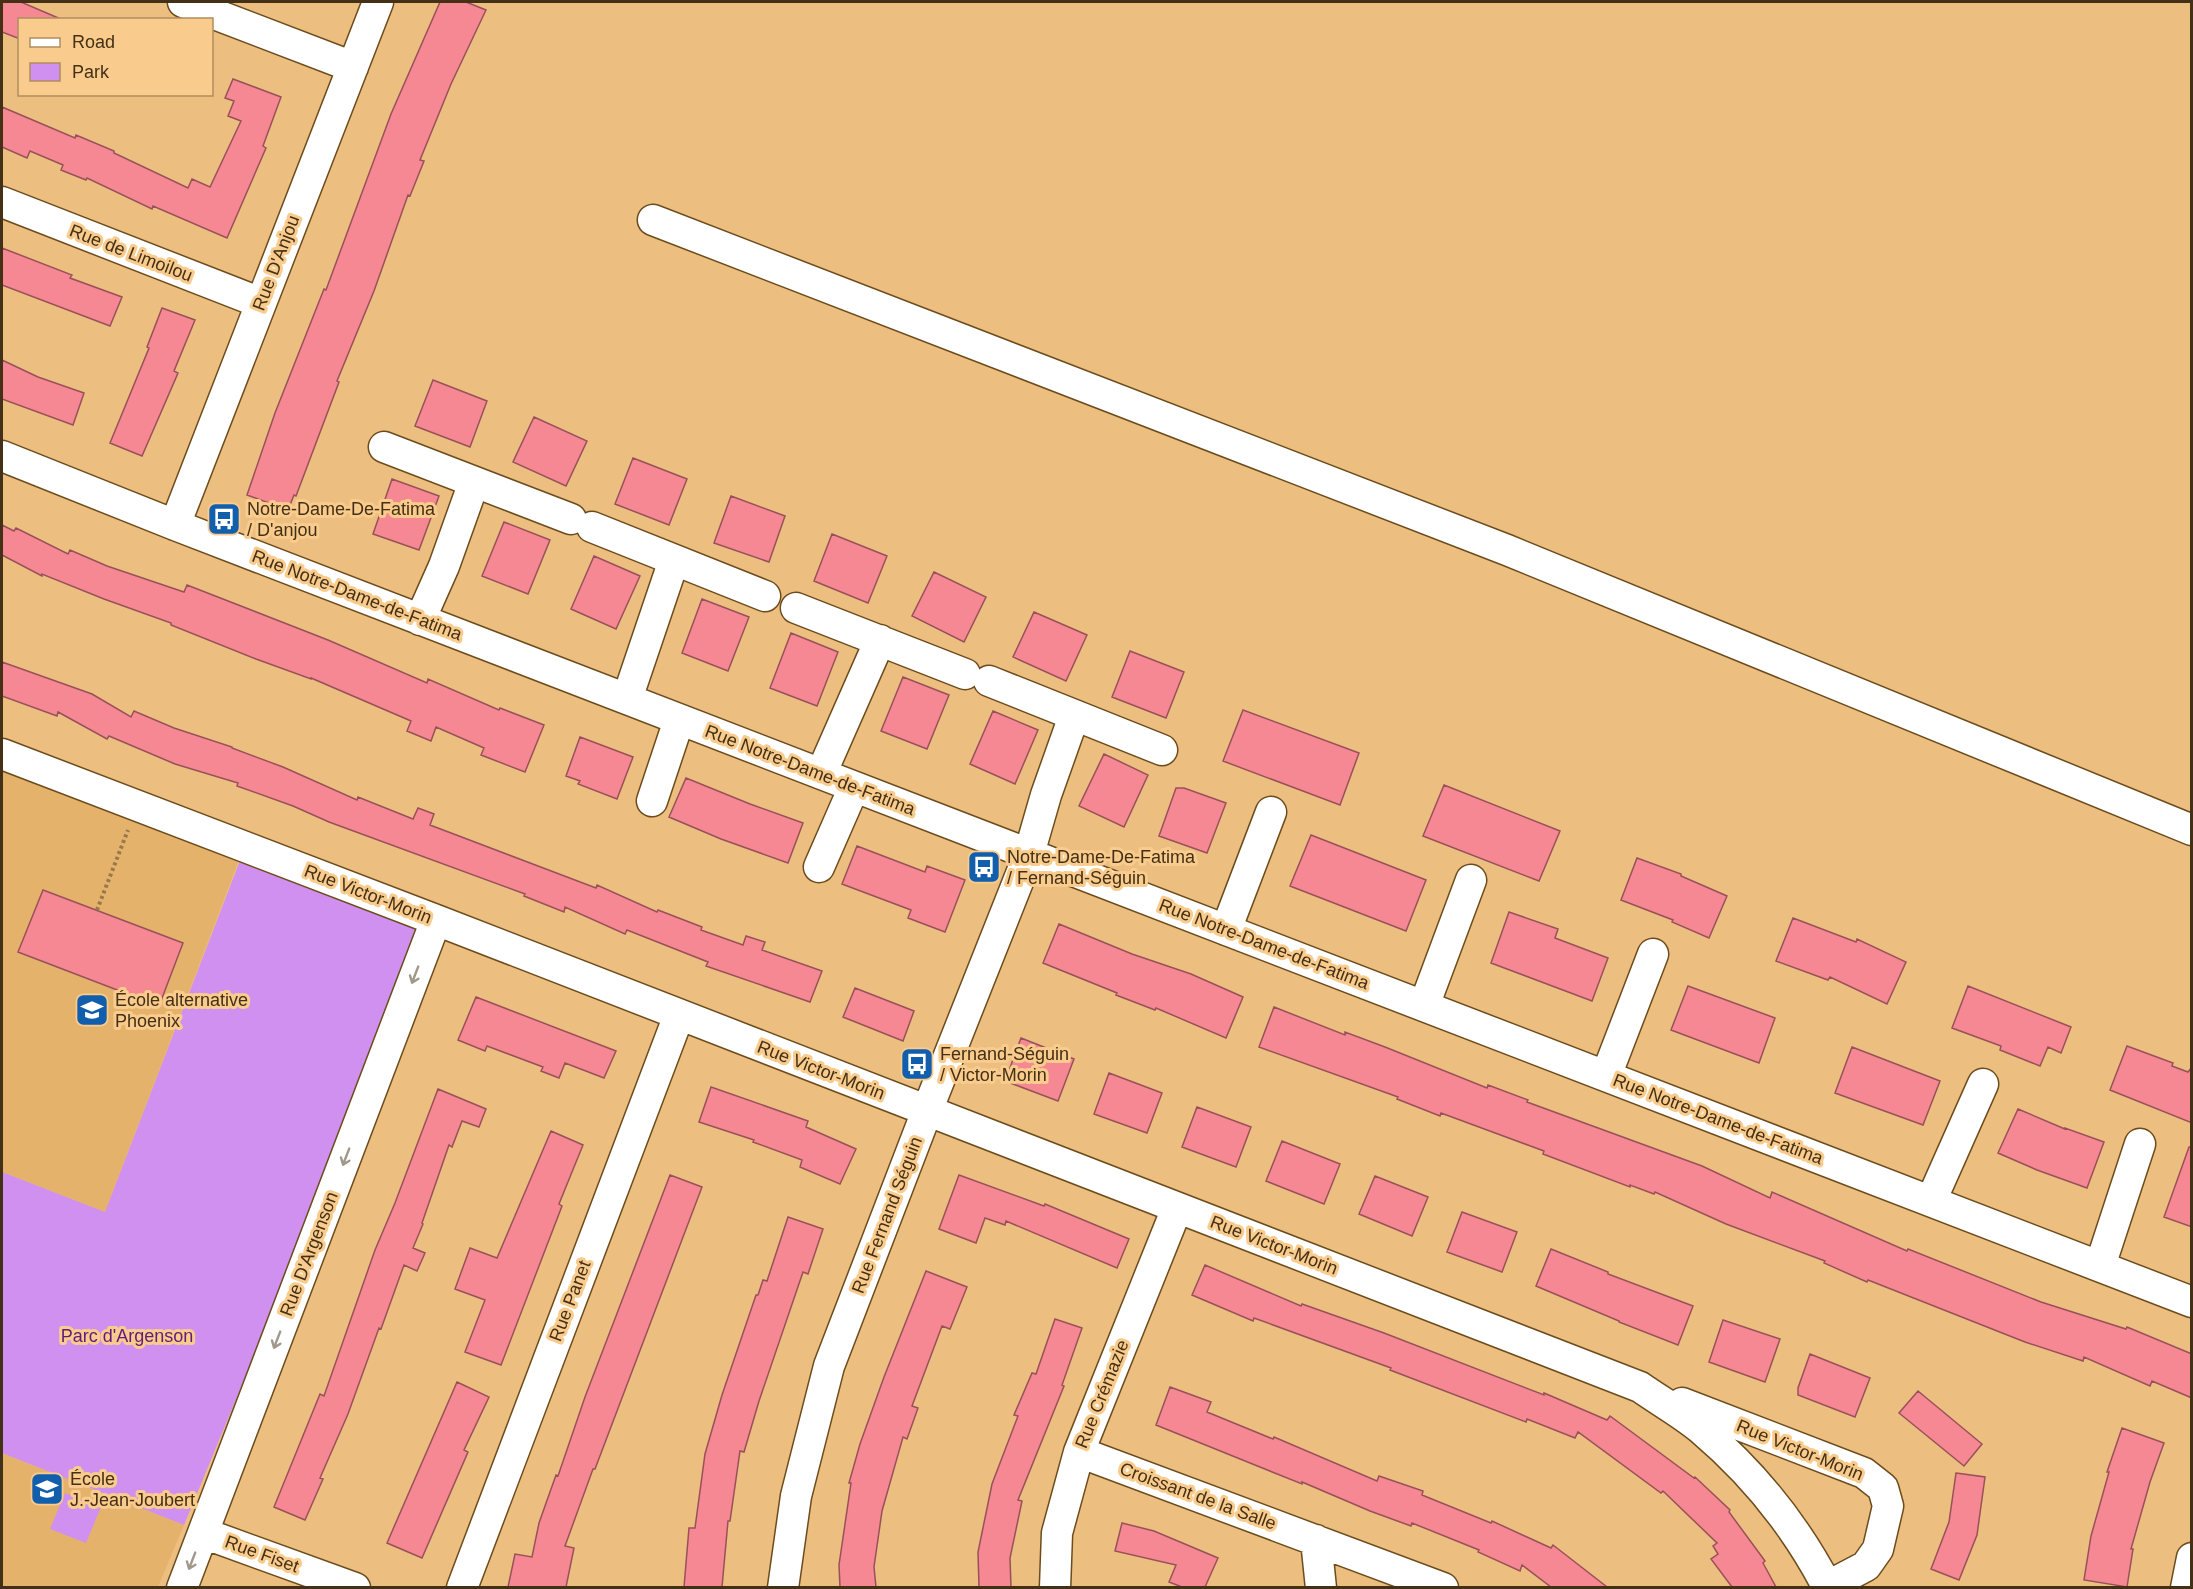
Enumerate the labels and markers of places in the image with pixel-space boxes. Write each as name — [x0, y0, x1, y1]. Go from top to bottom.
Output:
place label: Notre-Dame-De-Fatima / D'anjou — [247, 499, 436, 540]
bus stop icon: Notre-Dame-De-Fatima / D'anjou — [206, 501, 242, 537]
place label: Notre-Dame-De-Fatima / Fernand-Séguin — [1007, 847, 1196, 888]
bus stop icon: Notre-Dame-De-Fatima / Fernand-Séguin — [966, 849, 1002, 885]
place label: École alternative Phoenix — [115, 990, 248, 1031]
school or university icon: École alternative Phoenix — [74, 992, 110, 1028]
place label: Fernand-Séguin / Victor-Morin — [940, 1044, 1069, 1085]
bus stop icon: Fernand-Séguin / Victor-Morin — [899, 1046, 935, 1082]
place label: École J.-Jean-Joubert — [70, 1469, 195, 1510]
school or university icon: École J.-Jean-Joubert — [29, 1471, 65, 1507]

